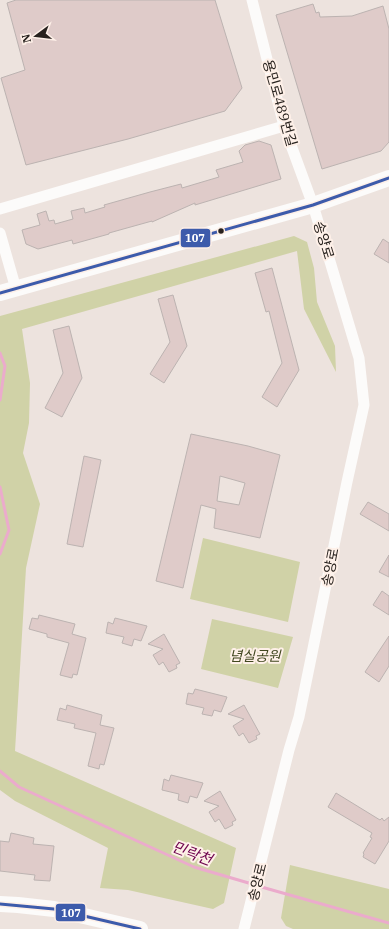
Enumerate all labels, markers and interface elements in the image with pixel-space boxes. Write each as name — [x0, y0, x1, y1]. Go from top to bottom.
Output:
north arrow — [16, 16, 56, 56]
text: N — [18, 32, 34, 45]
street label: 용민로489번길 — [259, 57, 301, 149]
street label: 송양로 — [310, 219, 338, 261]
unlabelled marker — [216, 226, 226, 236]
line badge: 107 — [180, 228, 211, 248]
text: 107 — [185, 231, 205, 245]
street label: 송양로 — [317, 546, 343, 588]
park label: 념실공원 — [229, 647, 282, 665]
water label: 민락천 — [169, 837, 217, 870]
street label: 송양로 — [244, 861, 270, 903]
line badge: 107 — [55, 903, 86, 922]
text: 107 — [61, 906, 81, 920]

